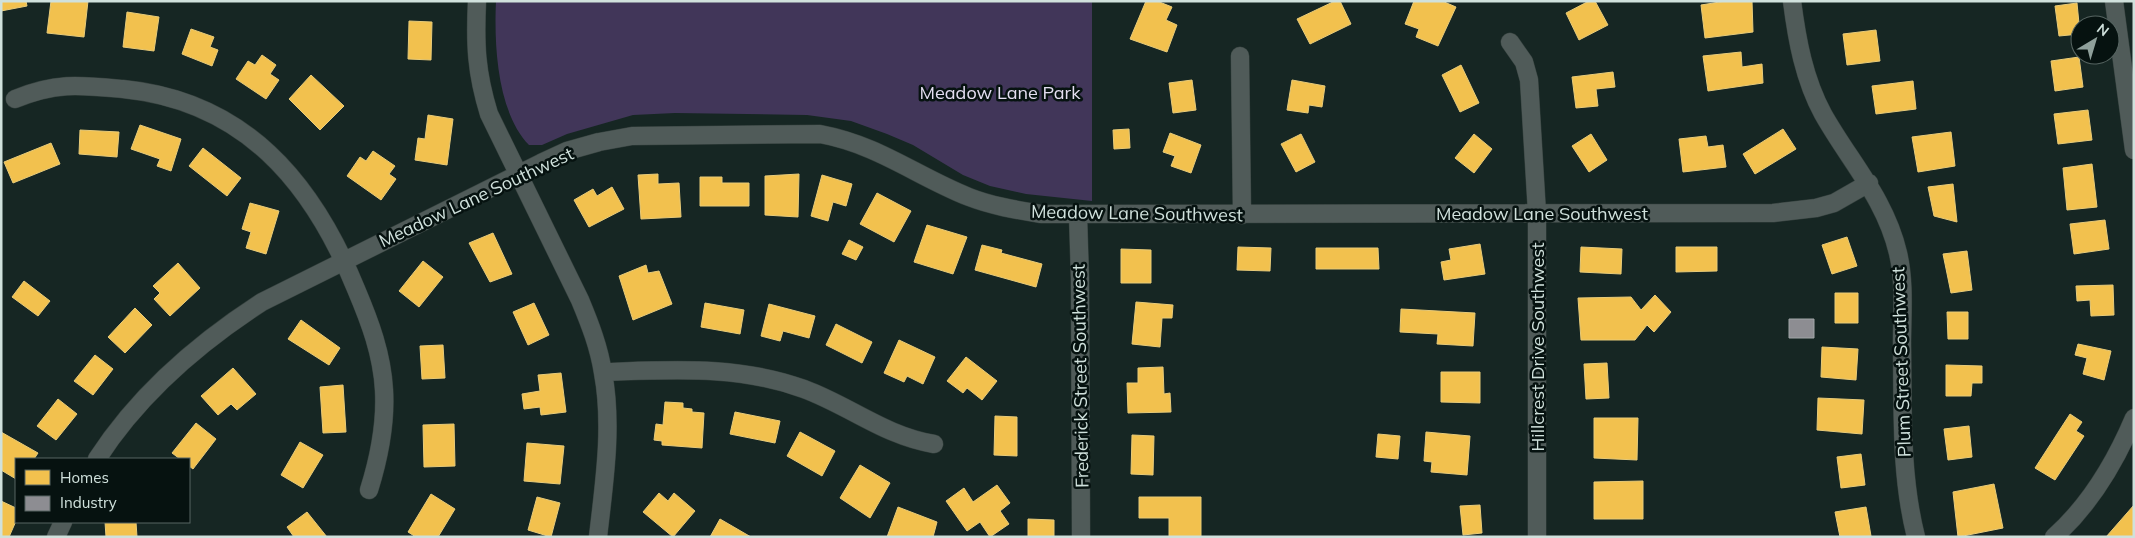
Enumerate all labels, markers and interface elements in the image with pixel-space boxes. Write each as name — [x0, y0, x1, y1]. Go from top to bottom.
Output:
north arrow — [2070, 15, 2120, 65]
text: N — [2093, 19, 2113, 40]
park label: Meadow Lane Park — [920, 81, 1081, 104]
street label: Meadow Lane Southwest — [375, 142, 577, 252]
street label: Meadow Lane Southwest — [1031, 200, 1243, 226]
street label: Meadow Lane Southwest — [1436, 202, 1648, 225]
street label: Hillcrest Drive Southwest — [1526, 243, 1549, 451]
street label: Frederick Street Southwest — [1067, 264, 1093, 488]
street label: Plum Street Southwest — [1886, 266, 1916, 458]
legend — [15, 458, 190, 523]
text: Homes — [60, 468, 109, 487]
text: Industry — [60, 493, 117, 512]

